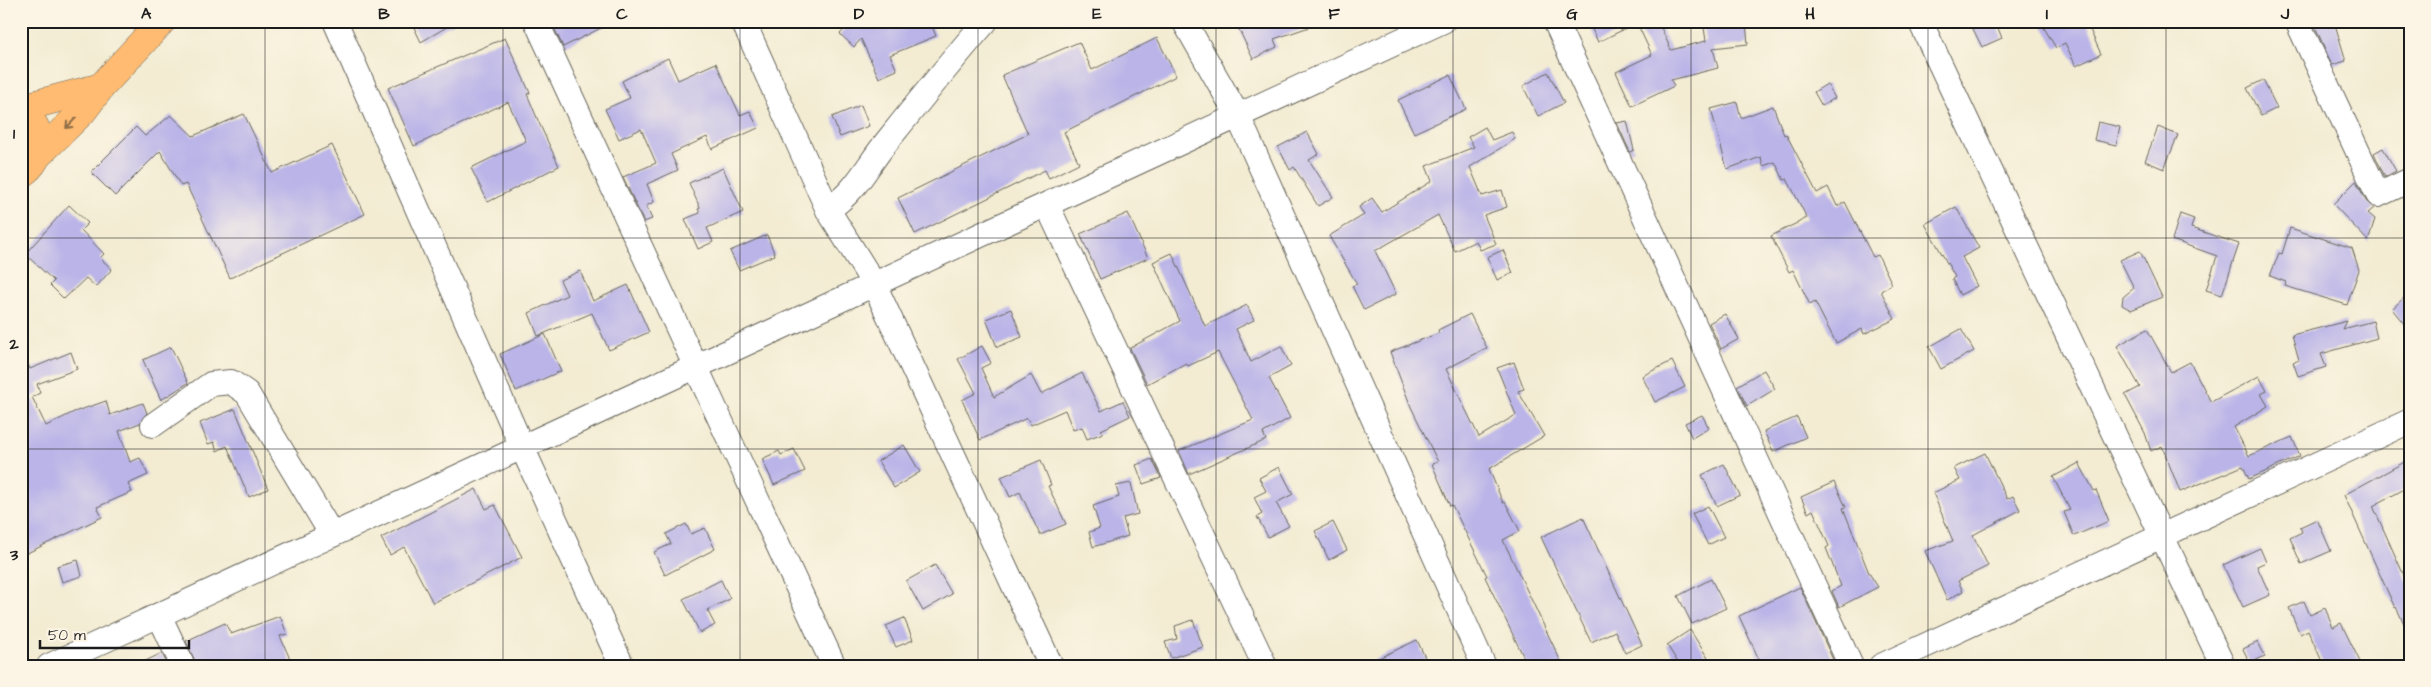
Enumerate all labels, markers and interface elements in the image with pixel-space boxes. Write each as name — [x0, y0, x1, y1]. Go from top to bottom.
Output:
text: A — [141, 3, 152, 25]
text: B — [378, 3, 390, 25]
text: C — [616, 3, 628, 25]
text: D — [854, 3, 865, 25]
text: E — [1092, 3, 1102, 25]
text: F — [1328, 3, 1340, 25]
text: G — [1566, 3, 1578, 25]
text: H — [1805, 3, 1815, 25]
text: I — [2046, 3, 2048, 25]
text: J — [2280, 3, 2290, 25]
one-way arrow — [65, 117, 77, 129]
text: 1 — [13, 123, 16, 145]
text: 2 — [8, 333, 19, 355]
text: 3 — [9, 544, 19, 566]
scale bar — [40, 617, 189, 649]
text: 50 m — [48, 625, 86, 646]

